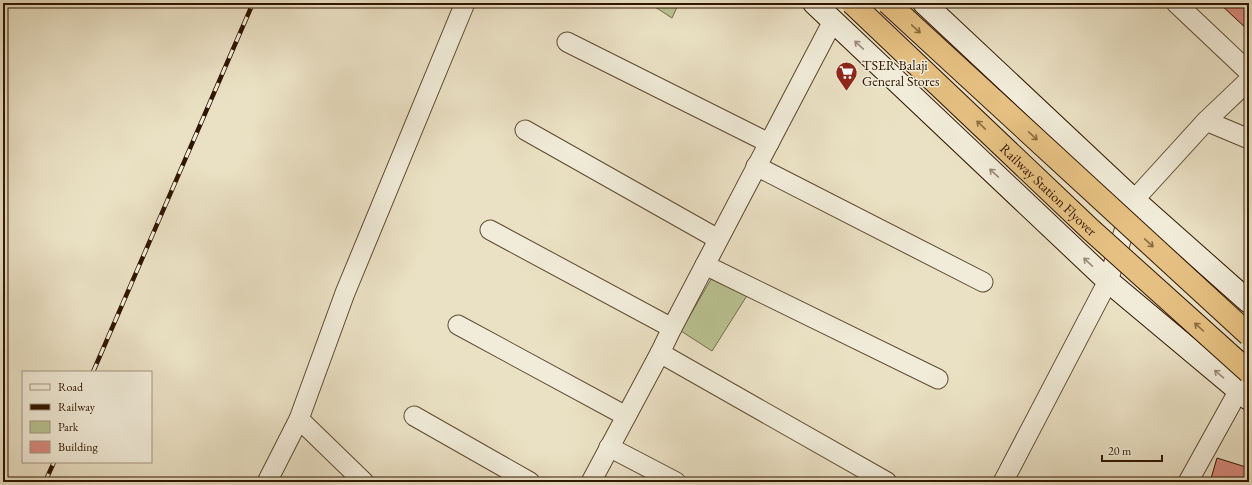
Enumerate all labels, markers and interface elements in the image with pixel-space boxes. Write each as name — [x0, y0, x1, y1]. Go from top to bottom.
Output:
one-way arrow — [911, 25, 921, 34]
one-way arrow — [853, 41, 864, 50]
place label: TSER Balaji General Stores — [862, 56, 940, 90]
supermarket icon: TSER Balaji General Stores — [833, 60, 859, 93]
one-way arrow — [976, 120, 986, 130]
one-way arrow — [1027, 132, 1038, 141]
street label: Railway Station Flyover — [996, 139, 1101, 240]
one-way arrow — [989, 168, 999, 178]
one-way arrow — [1144, 239, 1154, 248]
one-way arrow — [1084, 258, 1094, 267]
one-way arrow — [1194, 323, 1204, 332]
one-way arrow — [1214, 369, 1225, 378]
legend — [22, 371, 152, 463]
text: Road — [58, 379, 84, 395]
text: Railway — [58, 399, 96, 415]
text: Park — [58, 419, 79, 435]
scale bar — [1102, 437, 1162, 463]
text: Building — [58, 439, 99, 455]
text: 20 m — [1108, 443, 1132, 459]

